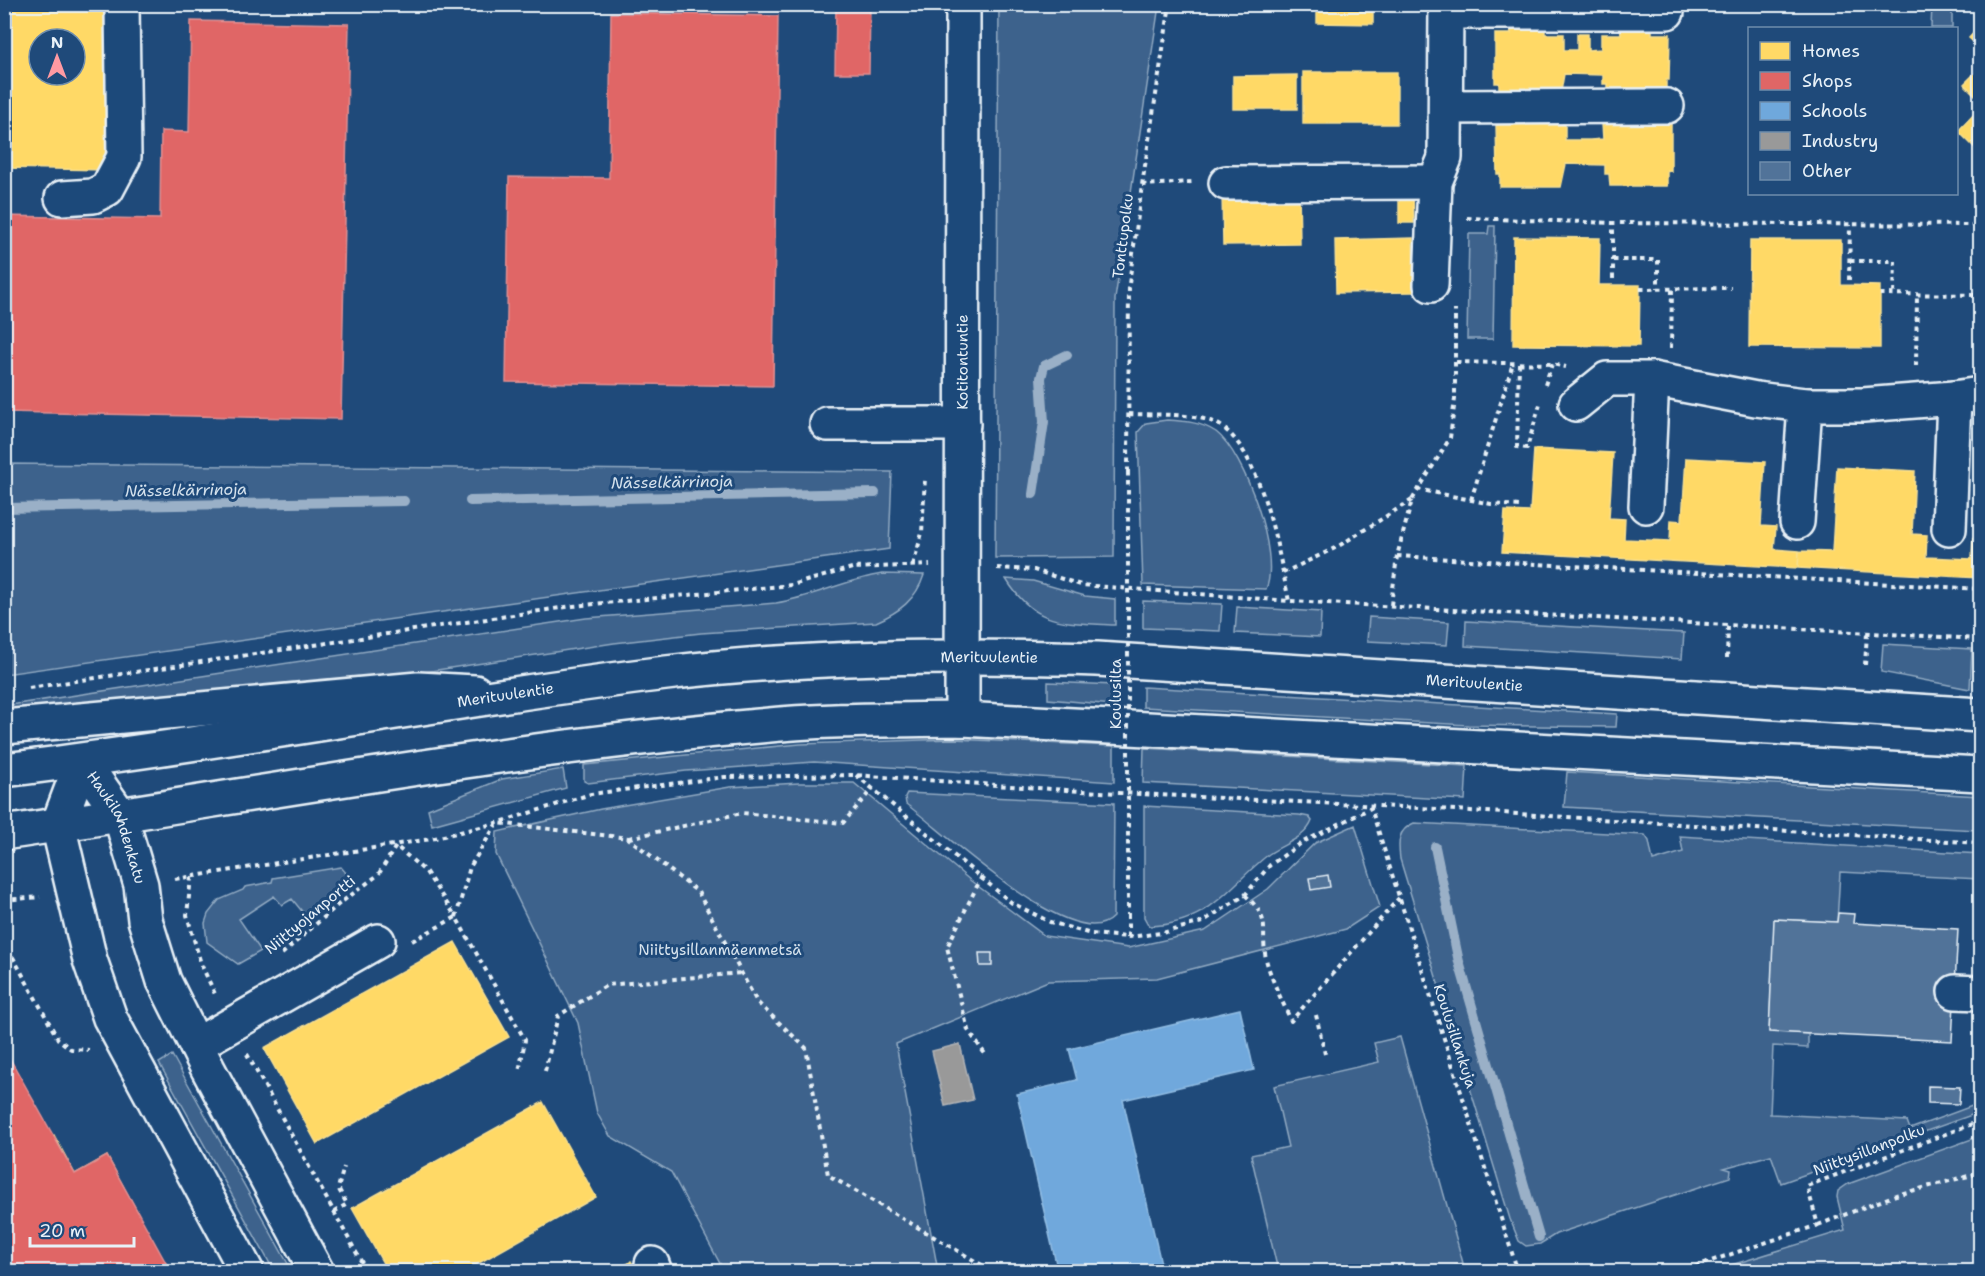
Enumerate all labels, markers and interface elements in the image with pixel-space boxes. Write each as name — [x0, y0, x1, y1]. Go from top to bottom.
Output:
north arrow — [27, 27, 87, 87]
legend — [1748, 27, 1958, 195]
text: N — [51, 32, 63, 53]
text: Homes — [1802, 39, 1860, 63]
text: Shops — [1802, 69, 1853, 93]
text: Schools — [1802, 99, 1868, 123]
text: Industry — [1802, 129, 1878, 153]
text: Other — [1802, 159, 1852, 183]
street label: Tonttupolku — [1108, 192, 1138, 280]
street label: Kotitontuntie — [952, 314, 973, 410]
water label: Nässelkärrinoja — [611, 470, 733, 494]
water label: Nässelkärrinoja — [125, 478, 247, 502]
street label: Merituulentie — [941, 647, 1038, 668]
street label: Koulusilta — [1106, 658, 1126, 729]
street label: Merituulentie — [1425, 670, 1524, 696]
street label: Merituulentie — [456, 678, 555, 712]
street label: Haukilahdenkatu — [82, 767, 150, 886]
street label: Niittyojanportti — [260, 871, 360, 959]
park label: Niittysillanmäenmetsä — [638, 940, 802, 960]
street label: Koulusillankuja — [1429, 981, 1481, 1091]
street label: Niittysillanpolku — [1810, 1119, 1928, 1181]
scale bar — [30, 1210, 134, 1248]
text: 20 m — [39, 1219, 85, 1243]

